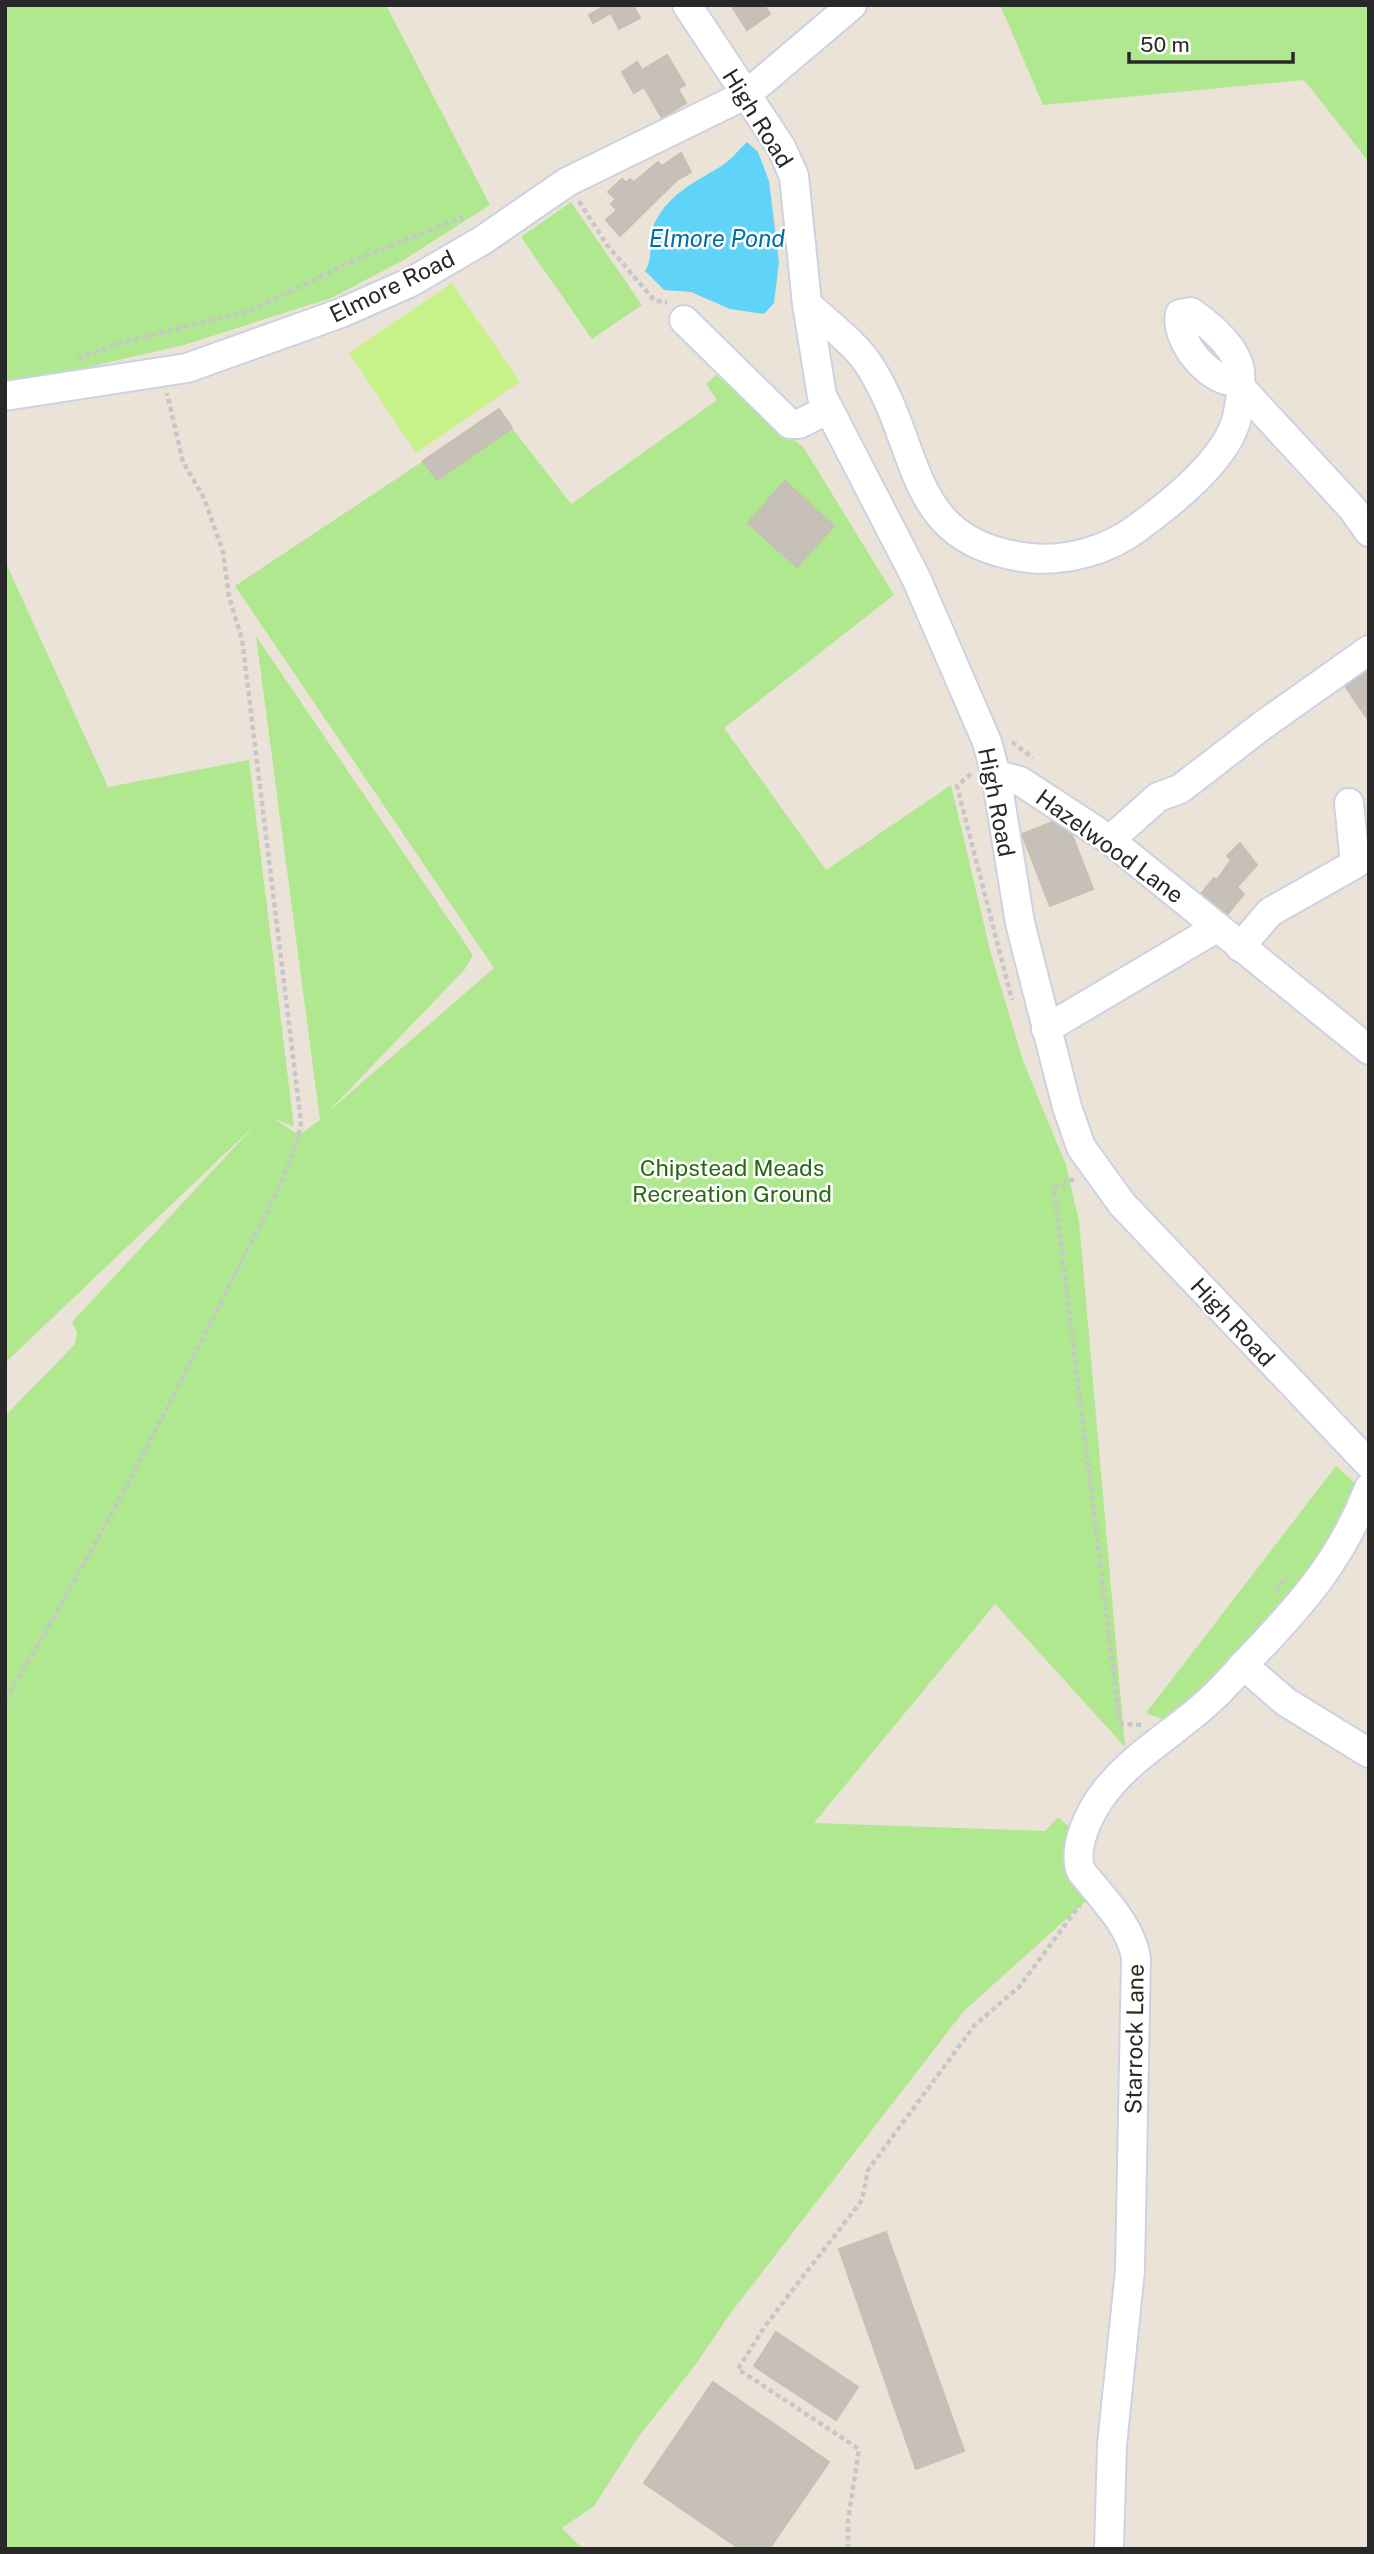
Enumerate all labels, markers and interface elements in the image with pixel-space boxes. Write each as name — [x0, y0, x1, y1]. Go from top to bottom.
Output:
scale bar — [1129, 21, 1294, 65]
text: 50 m — [1140, 32, 1190, 57]
street label: High Road — [717, 64, 799, 172]
water label: Elmore Pond — [649, 224, 785, 252]
street label: Elmore Road — [325, 244, 459, 328]
street label: High Road — [973, 745, 1021, 859]
street label: Hazelwood Lane — [1031, 783, 1189, 909]
park label: Chipstead Meads Recreation Ground — [632, 1154, 832, 1207]
street label: High Road — [1185, 1272, 1281, 1372]
street label: Starrock Lane — [1119, 1964, 1149, 2114]

